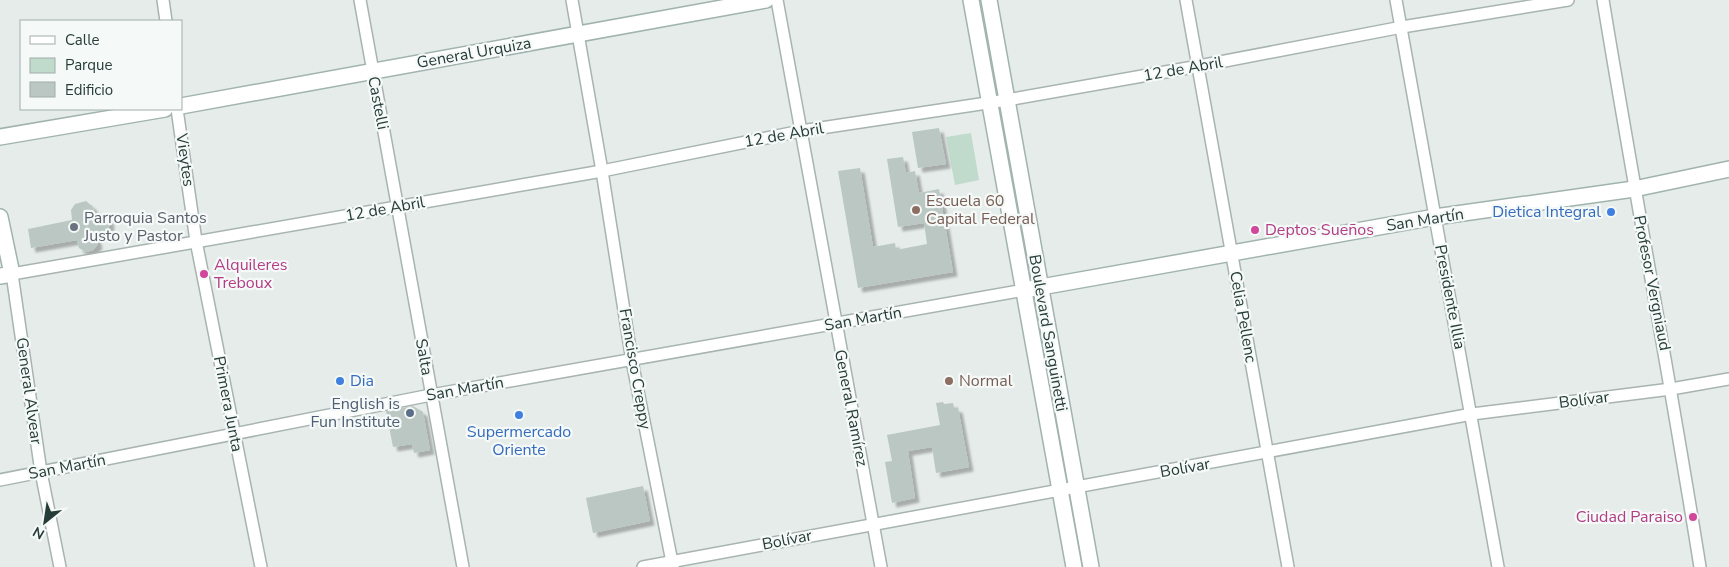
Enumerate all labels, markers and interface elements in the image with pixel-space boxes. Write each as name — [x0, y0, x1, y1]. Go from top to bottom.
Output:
legend — [20, 20, 182, 110]
text: Calle — [65, 30, 100, 50]
street label: General Urquiza — [415, 32, 533, 74]
street label: 12 de Abril — [1141, 51, 1225, 87]
text: Parque — [65, 55, 113, 75]
street label: Castelli — [362, 74, 394, 132]
text: Edificio — [65, 80, 113, 100]
street label: 12 de Abril — [742, 117, 826, 153]
street label: Vieytes — [170, 131, 200, 188]
place label: Escuela 60 Capital Federal — [926, 190, 1035, 230]
street label: 12 de Abril — [343, 191, 427, 227]
place label: Dietica Integral — [1492, 201, 1601, 223]
street label: San Martín — [1385, 203, 1465, 237]
marker: Escuela 60 Capital Federal — [910, 204, 922, 216]
marker: Dietica Integral — [1605, 206, 1617, 218]
place label: Parroquia Santos Justo y Pastor — [83, 207, 207, 247]
street label: Profesor Vergniaud — [1628, 213, 1676, 353]
place label: Deptos Sueños — [1265, 219, 1374, 241]
marker: Parroquia Santos Justo y Pastor — [68, 221, 80, 233]
marker: Deptos Sueños — [1249, 224, 1261, 236]
street label: Presidente Illia — [1429, 243, 1471, 351]
street label: Boulevard Sanguinetti — [1023, 253, 1073, 413]
place label: Alquileres Treboux — [214, 254, 287, 294]
marker: Alquileres Treboux — [198, 268, 210, 280]
street label: Celia Pellenc — [1224, 270, 1262, 365]
street label: San Martín — [823, 301, 903, 337]
street label: Francisco Creppy — [614, 307, 657, 432]
street label: General Alvear — [11, 336, 47, 446]
street label: Salta — [410, 337, 438, 377]
street label: General Ramírez — [829, 348, 873, 468]
street label: Primera Junta — [208, 354, 248, 454]
place label: Dia — [350, 370, 374, 392]
place label: Normal — [959, 370, 1013, 392]
street label: San Martín — [425, 371, 505, 407]
marker: Dia — [334, 375, 346, 387]
marker: Normal — [943, 375, 955, 387]
street label: Bolívar — [1558, 386, 1611, 414]
place label: English is Fun Institute — [311, 393, 400, 433]
marker: English is Fun Institute — [404, 407, 416, 419]
marker: Supermercado Oriente — [513, 409, 525, 421]
place label: Supermercado Oriente — [467, 421, 571, 461]
street label: San Martín — [27, 449, 107, 485]
street label: Bolívar — [1158, 453, 1212, 483]
north arrow — [20, 497, 70, 547]
place label: Ciudad Paraiso — [1576, 506, 1683, 528]
marker: Ciudad Paraiso — [1687, 511, 1699, 523]
text: N — [29, 522, 48, 544]
street label: Bolívar — [760, 524, 814, 556]

